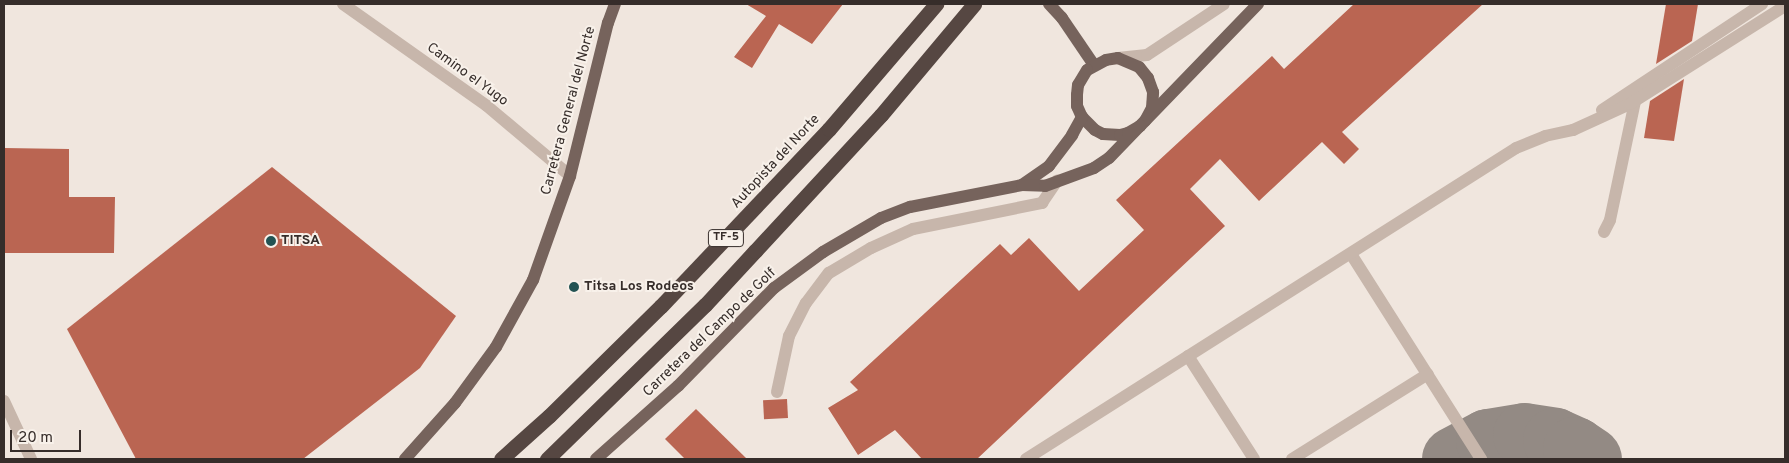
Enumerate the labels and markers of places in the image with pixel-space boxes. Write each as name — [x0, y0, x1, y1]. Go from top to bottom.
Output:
place label: TITSA — [281, 233, 320, 249]
marker: TITSA — [265, 235, 277, 247]
place label: Titsa Los Rodeos — [584, 279, 694, 295]
marker: Titsa Los Rodeos — [568, 281, 580, 293]

